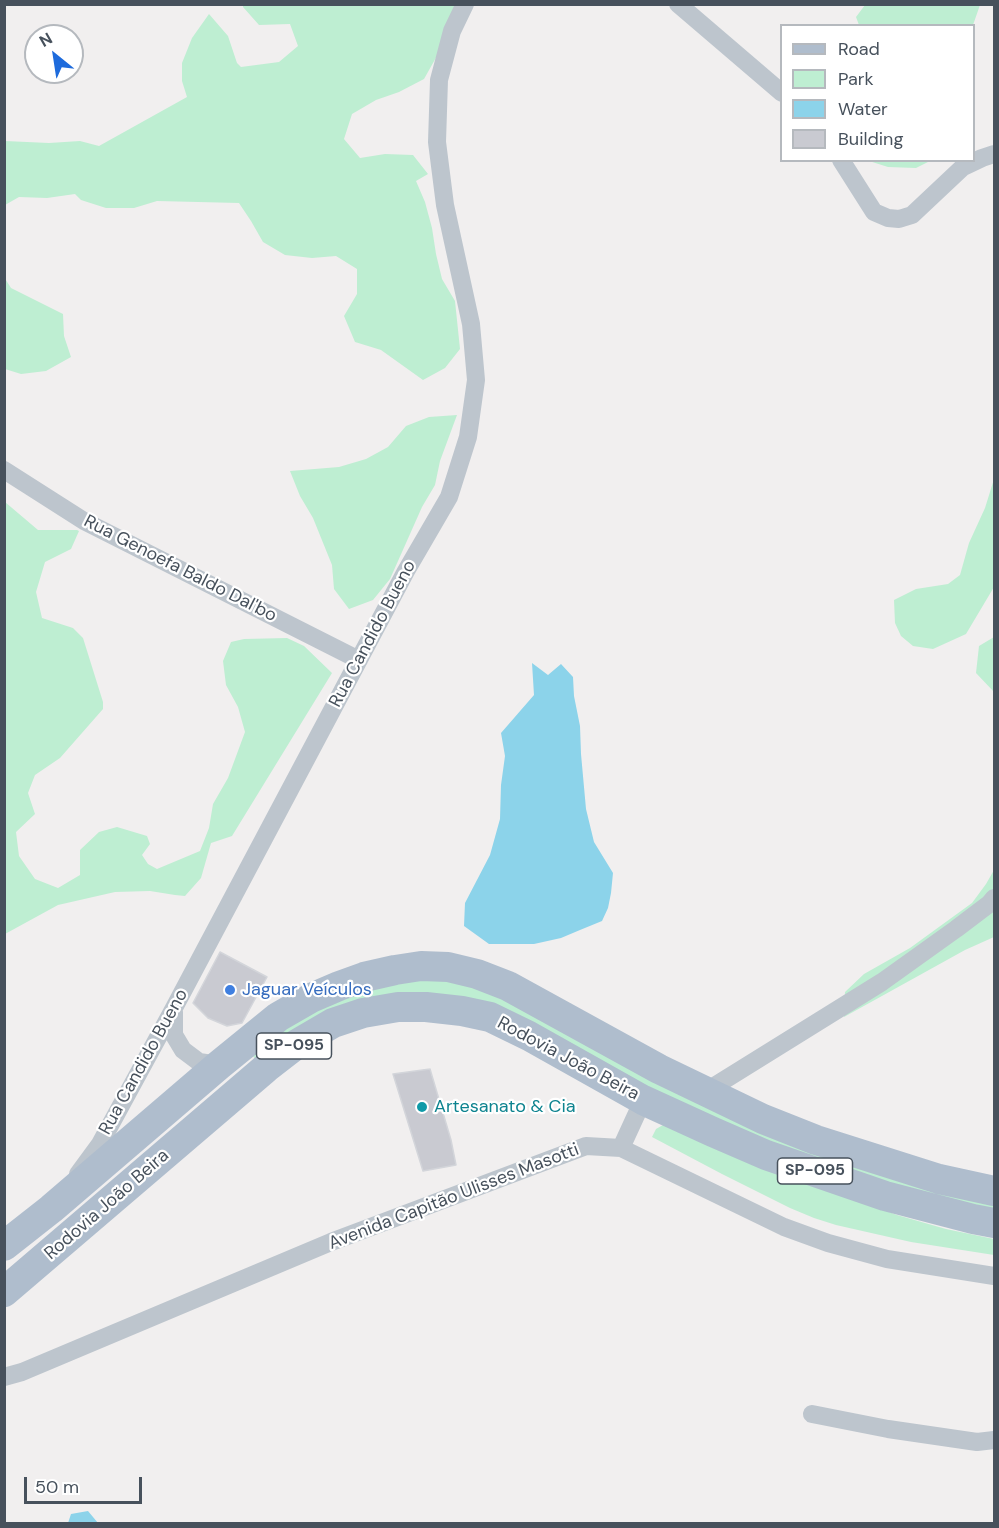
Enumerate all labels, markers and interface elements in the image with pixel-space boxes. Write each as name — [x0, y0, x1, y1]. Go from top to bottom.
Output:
north arrow — [24, 24, 84, 84]
legend — [780, 24, 975, 162]
text: N — [35, 28, 56, 52]
text: Road — [838, 37, 880, 61]
text: Park — [838, 67, 874, 91]
text: Water — [838, 97, 888, 121]
text: Building — [838, 127, 903, 151]
street label: Rua Genoefa Baldo Dal'bo — [80, 511, 280, 627]
street label: Rua Candido Bueno — [325, 557, 421, 711]
place label: Jaguar Veículos — [242, 979, 372, 1001]
marker: Jaguar Veículos — [223, 983, 237, 997]
street label: Rua Candido Bueno — [95, 985, 193, 1139]
street label: Rodovia João Beira — [493, 1012, 643, 1106]
road number: SP-095 — [256, 1033, 332, 1059]
place label: Artesanato & Cia — [434, 1096, 576, 1118]
marker: Artesanato & Cia — [415, 1100, 429, 1114]
street label: Avenida Capitão Ulisses Masotti — [326, 1139, 582, 1255]
street label: Rodovia João Beira — [40, 1145, 174, 1265]
road number: SP-095 — [778, 1158, 852, 1184]
scale bar — [27, 1465, 146, 1503]
text: 50 m — [35, 1475, 79, 1499]

